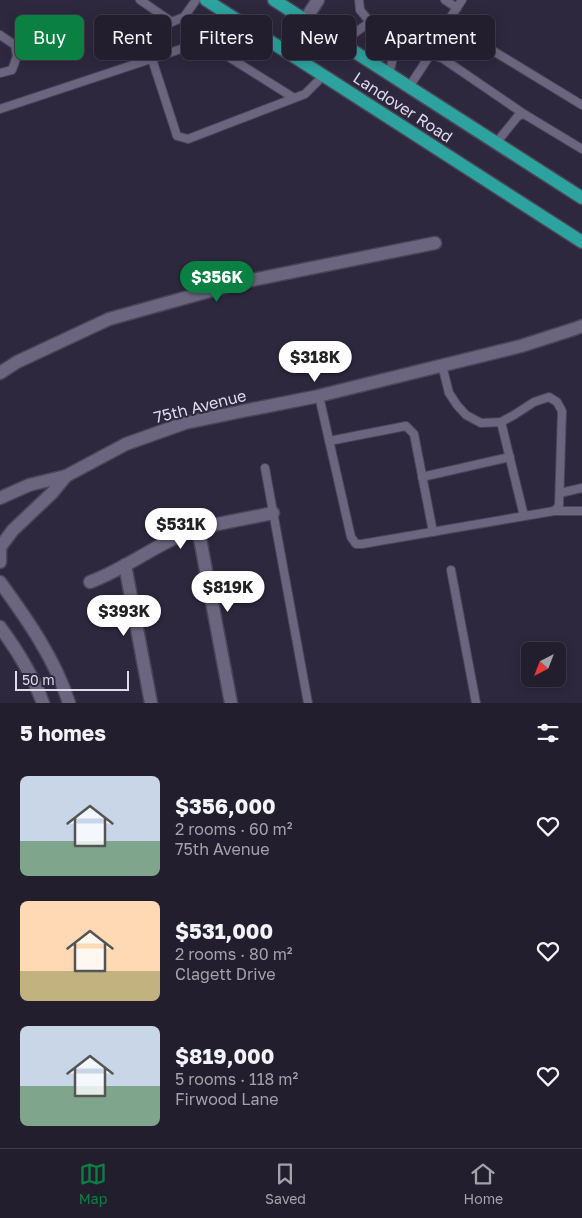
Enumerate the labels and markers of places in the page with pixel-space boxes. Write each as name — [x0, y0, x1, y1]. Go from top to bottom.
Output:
pin: $356K — [182, 260, 252, 303]
pin: $318K — [280, 340, 350, 383]
pin: $531K — [146, 508, 216, 550]
pin: $819K — [193, 570, 263, 613]
pin: $393K — [89, 594, 159, 637]

